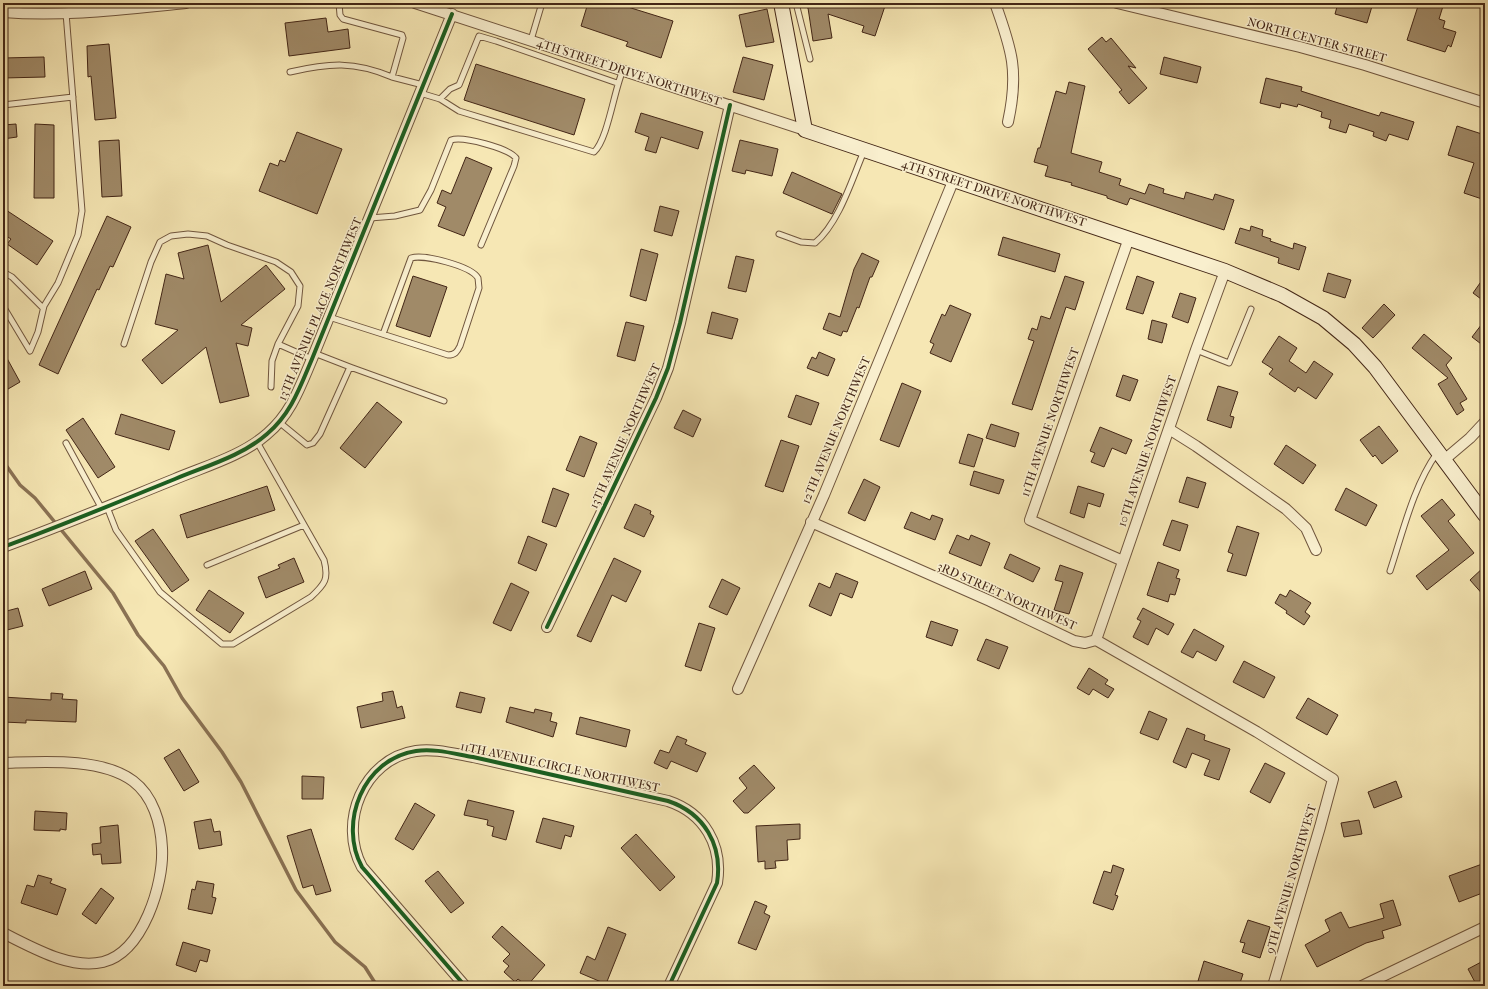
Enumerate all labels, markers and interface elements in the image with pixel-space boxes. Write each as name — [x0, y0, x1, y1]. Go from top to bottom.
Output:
street label: NORTH CENTER STREET — [1246, 15, 1389, 66]
street label: 4TH STREET DRIVE NORTHWEST — [535, 35, 724, 109]
street label: 4TH STREET DRIVE NORTHWEST — [900, 156, 1089, 230]
street label: 13TH AVENUE PLACE NORTHWEST — [275, 214, 365, 403]
street label: 11TH AVENUE NORTHWEST — [1018, 345, 1082, 498]
street label: 12TH AVENUE NORTHWEST — [799, 353, 874, 506]
street label: 13TH AVENUE NORTHWEST — [587, 360, 664, 511]
street label: 10TH AVENUE NORTHWEST — [1114, 373, 1180, 529]
street label: 3RD STREET NORTHWEST — [935, 559, 1080, 634]
street label: 11TH AVENUE CIRCLE NORTHWEST — [459, 739, 662, 795]
street label: 9TH AVENUE NORTHWEST — [1263, 802, 1319, 955]

